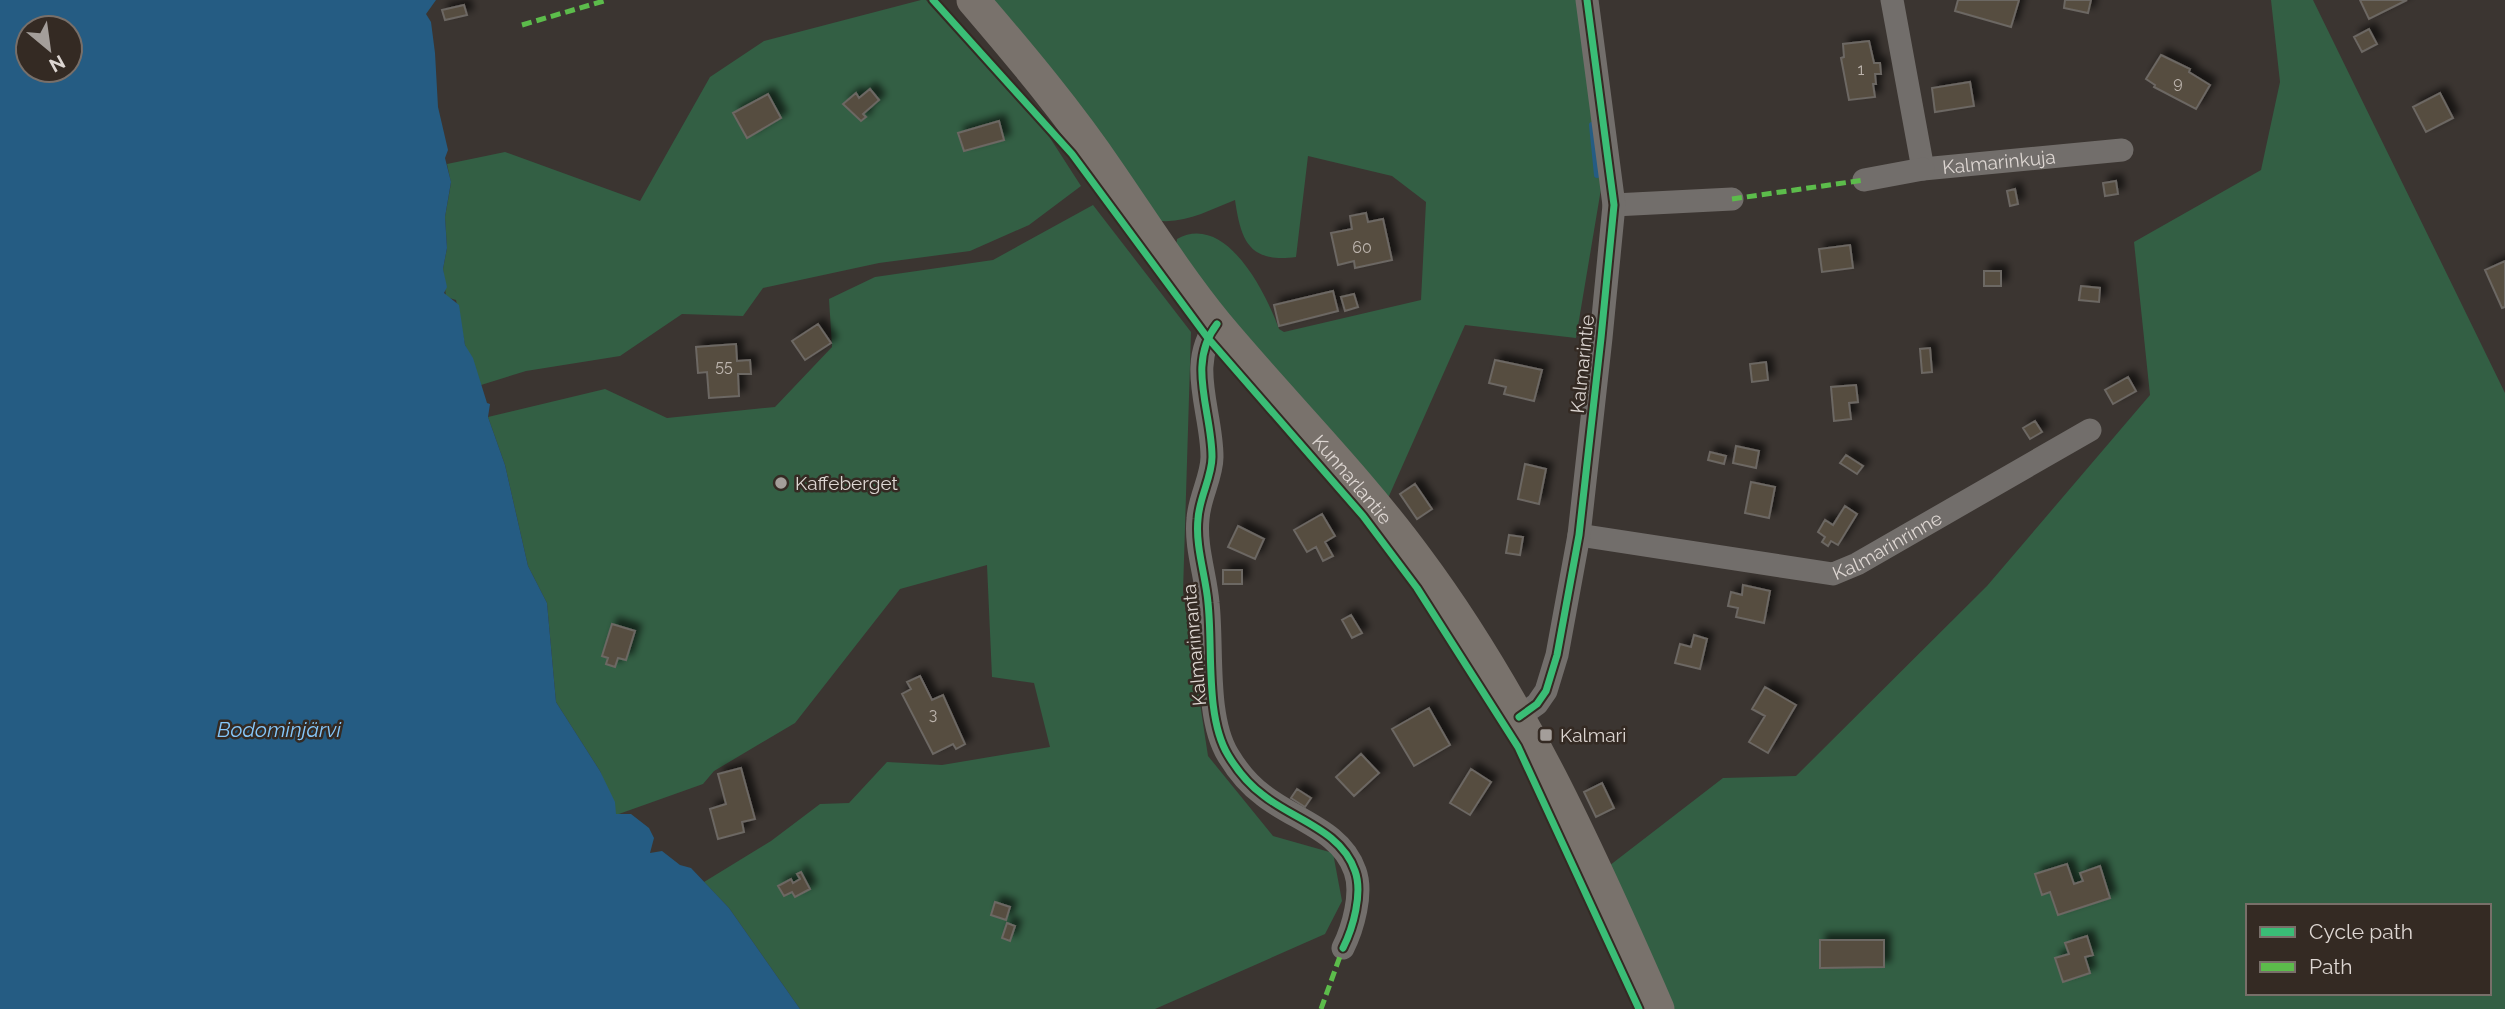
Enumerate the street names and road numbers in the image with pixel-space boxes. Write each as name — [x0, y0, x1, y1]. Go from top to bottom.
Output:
street label: Kalmarinkuja — [1941, 145, 2056, 178]
street label: Kalmarintie — [1566, 314, 1598, 414]
street label: Kunnarlantie — [1308, 430, 1397, 528]
street label: Kalmarinrinne — [1829, 507, 1946, 584]
street label: Kalmarinranta — [1178, 583, 1210, 707]

